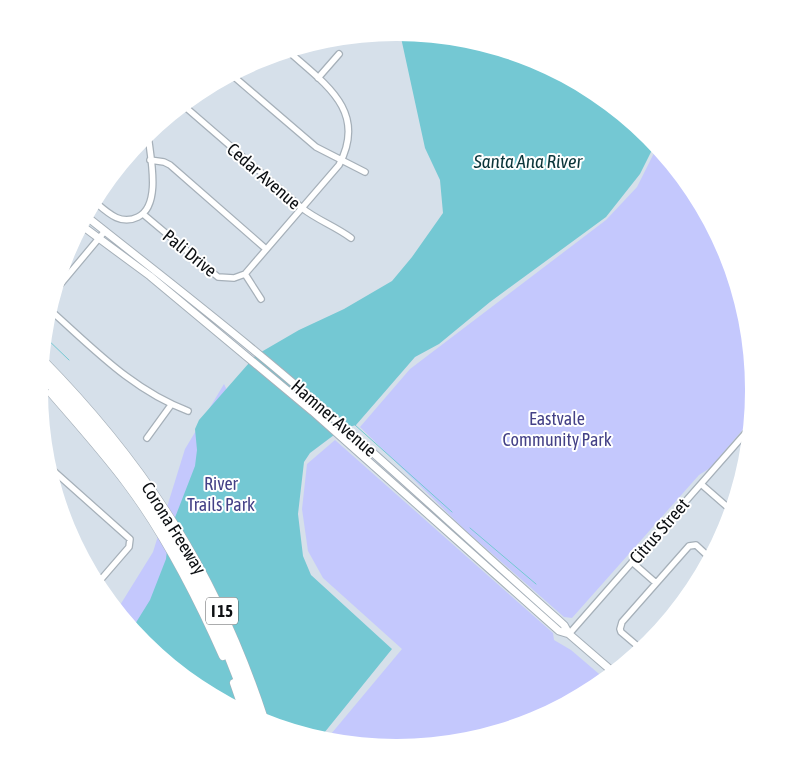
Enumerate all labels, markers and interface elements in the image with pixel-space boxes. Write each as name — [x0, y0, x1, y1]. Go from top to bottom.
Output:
street label: Cedar Avenue — [223, 138, 305, 214]
water label: Santa Ana River — [473, 150, 584, 172]
street label: Pali Drive — [159, 225, 221, 281]
street label: Hamner Avenue — [287, 375, 381, 461]
park label: Eastvale Community Park — [502, 408, 612, 450]
park label: River Trails Park — [187, 473, 255, 515]
street label: Corona Freeway — [137, 478, 211, 578]
street label: Citrus Street — [625, 494, 693, 568]
road number: I 15 — [206, 598, 238, 624]

